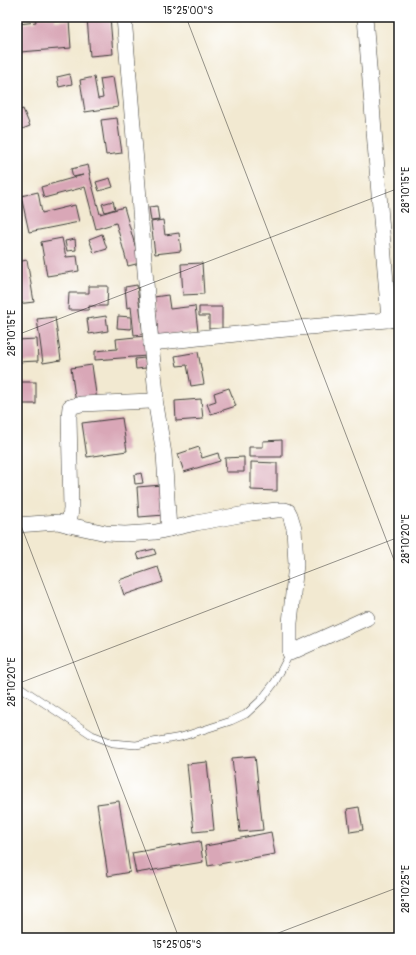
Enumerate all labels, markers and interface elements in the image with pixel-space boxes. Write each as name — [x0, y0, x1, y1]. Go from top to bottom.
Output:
text: 15°25'00"S — [163, 5, 213, 17]
text: 28°10'15"E — [400, 167, 412, 213]
text: 28°10'15"E — [6, 310, 18, 356]
text: 28°10'20"E — [400, 514, 412, 564]
text: 28°10'20"E — [6, 657, 18, 707]
text: 28°10'25"E — [400, 865, 412, 913]
text: 15°25'05"S — [153, 939, 202, 951]

